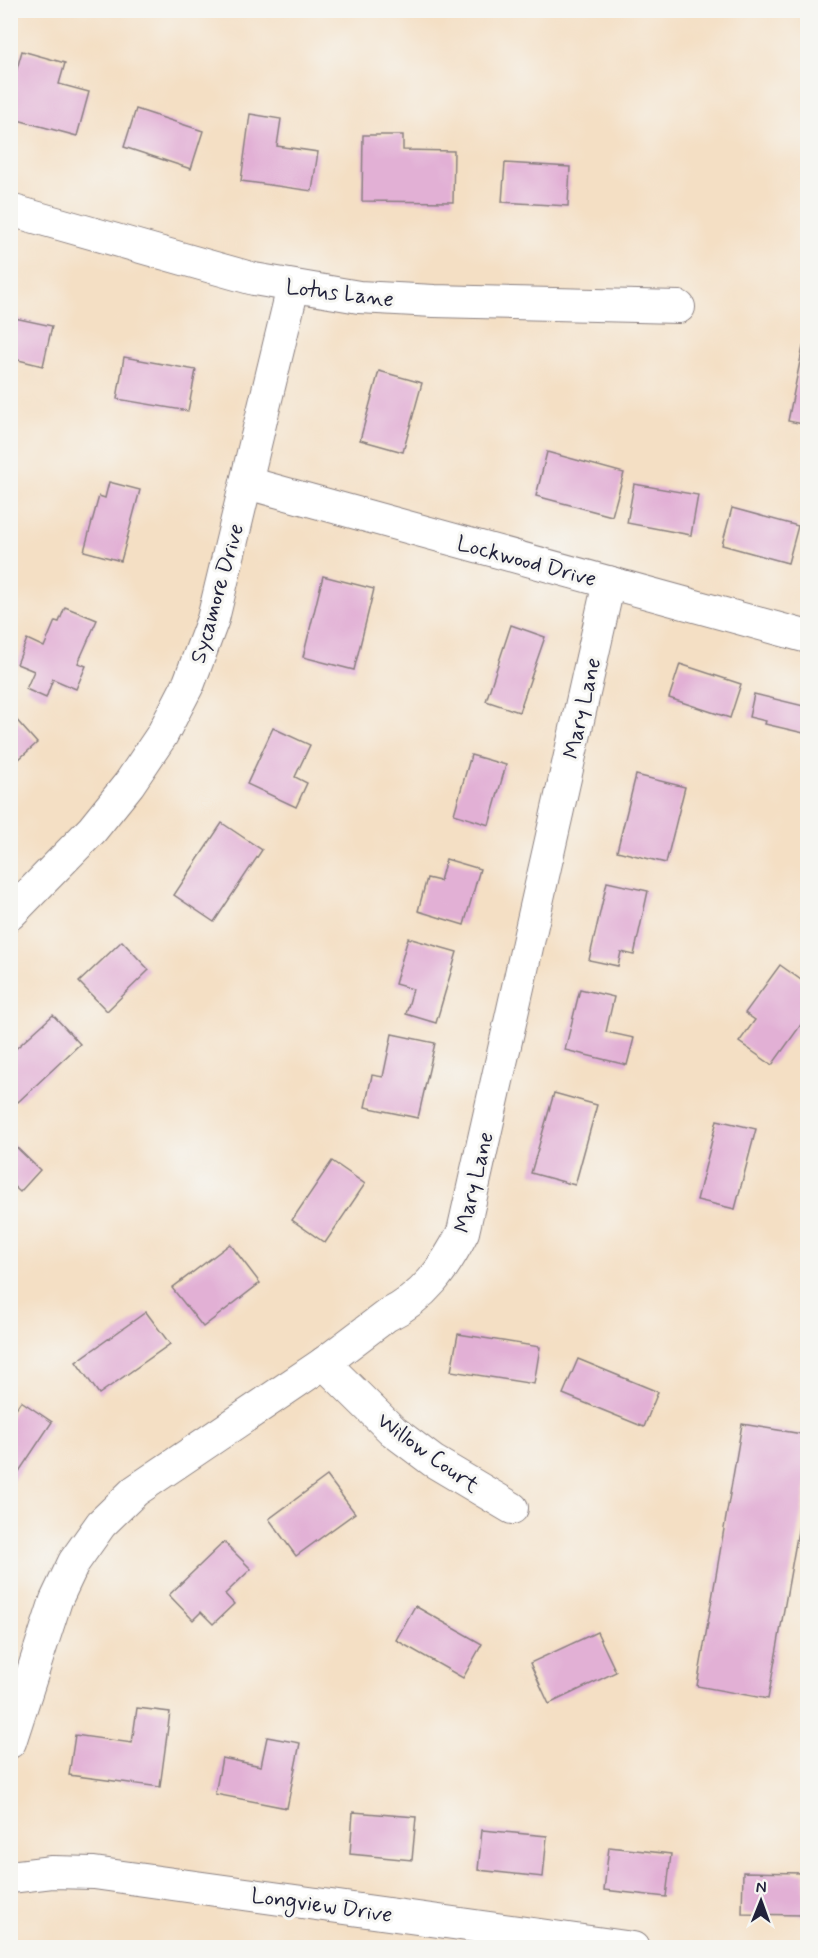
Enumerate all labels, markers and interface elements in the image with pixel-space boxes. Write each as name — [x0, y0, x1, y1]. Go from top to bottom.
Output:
street label: Lotus Lane — [284, 273, 395, 314]
street label: Sycamore Drive — [185, 520, 251, 667]
street label: Lockwood Drive — [454, 530, 599, 594]
street label: Mary Lane — [558, 655, 608, 762]
street label: Mary Lane — [449, 1129, 501, 1236]
street label: Willow Court — [371, 1407, 485, 1500]
north arrow — [731, 1871, 791, 1931]
text: N — [756, 1877, 767, 1898]
street label: Longview Drive — [249, 1882, 394, 1933]

